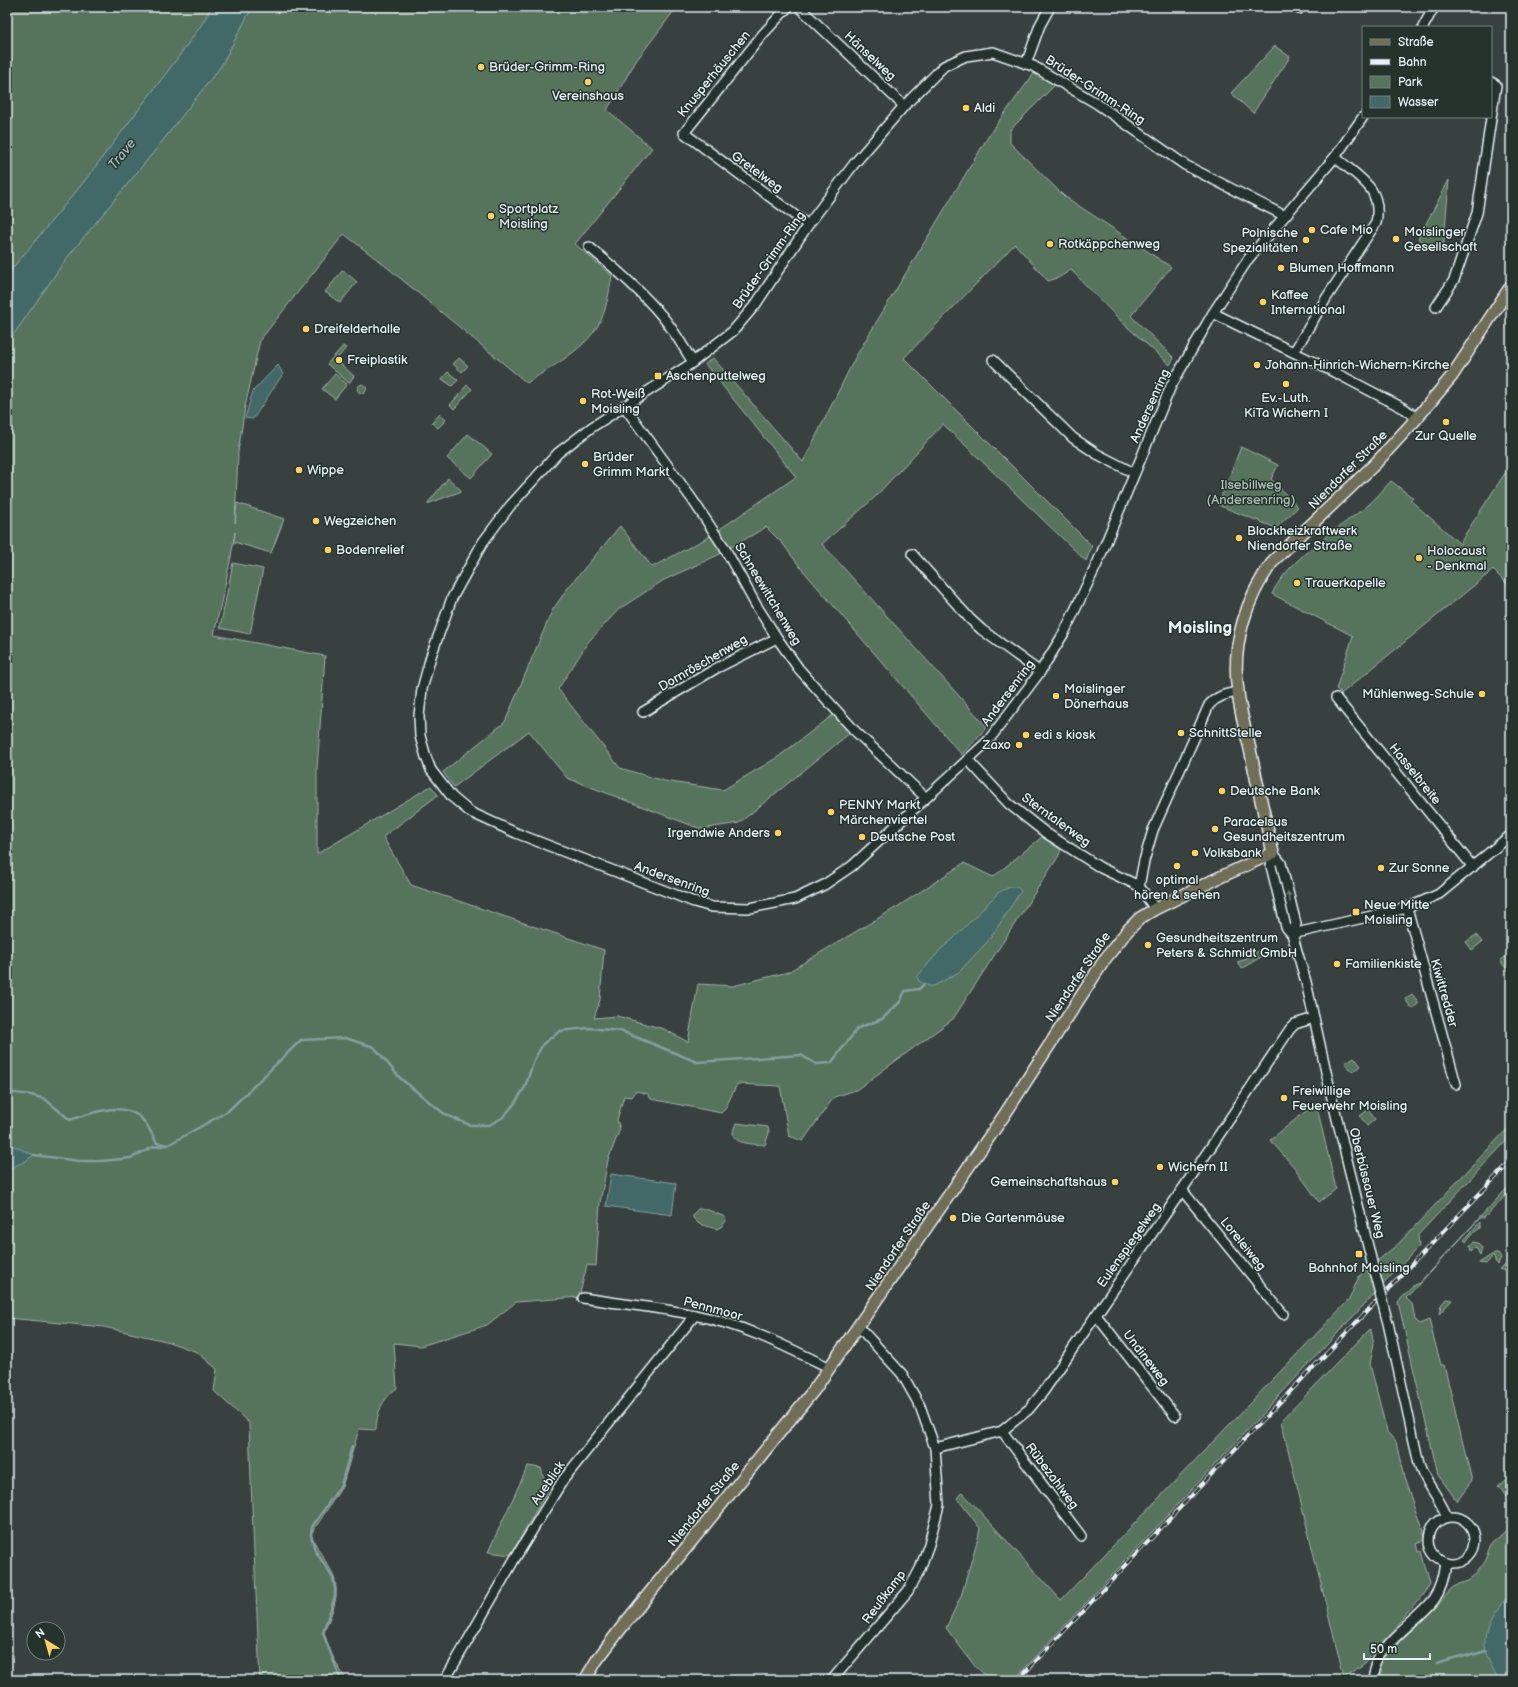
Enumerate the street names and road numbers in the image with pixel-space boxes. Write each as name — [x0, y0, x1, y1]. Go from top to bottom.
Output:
street label: Knusperhäuschen — [674, 28, 754, 120]
street label: Hänselweg — [841, 28, 899, 84]
street label: Brüder-Grimm-Ring — [1042, 52, 1148, 128]
street label: Gretelweg — [728, 148, 786, 196]
street label: Brüder-Grimm-Ring — [729, 208, 809, 312]
street label: Andersenring — [1127, 367, 1173, 445]
street label: Niendorfer Straße — [1305, 427, 1391, 513]
street label: Schneewittchenweg — [731, 540, 805, 648]
street label: Dornröschenweg — [656, 631, 750, 695]
street label: Andersenring — [978, 657, 1038, 729]
street label: Hasselbreite — [1385, 740, 1445, 808]
street label: Sterntalerweg — [1018, 790, 1094, 850]
street label: Andersenring — [632, 858, 712, 900]
street label: Niendorfer Straße — [1042, 929, 1114, 1025]
street label: Kiwittredder — [1427, 957, 1462, 1029]
street label: Oberbüssauer Weg — [1346, 1126, 1388, 1240]
street label: Niendorfer Straße — [862, 1198, 934, 1294]
street label: Eulenspiegelweg — [1094, 1199, 1164, 1291]
street label: Loreleiweg — [1217, 1214, 1269, 1274]
street label: Pennmoor — [682, 1293, 744, 1325]
street label: Undineweg — [1119, 1327, 1173, 1389]
street label: Rübezahlweg — [1022, 1440, 1082, 1512]
street label: Aueblick — [528, 1458, 569, 1508]
street label: Niendorfer Straße — [665, 1458, 743, 1550]
street label: Reußkamp — [859, 1567, 909, 1627]

